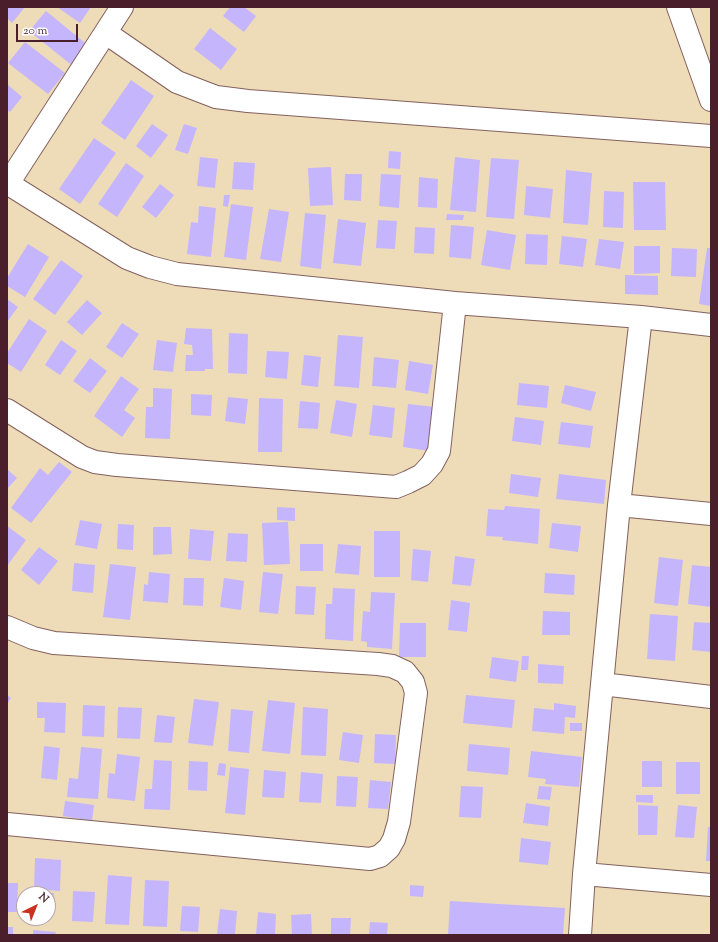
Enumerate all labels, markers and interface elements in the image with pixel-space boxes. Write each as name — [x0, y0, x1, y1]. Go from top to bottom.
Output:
scale bar — [18, 16, 80, 42]
text: 20 m — [23, 22, 47, 40]
north arrow — [16, 886, 56, 926]
text: N — [35, 889, 52, 907]

